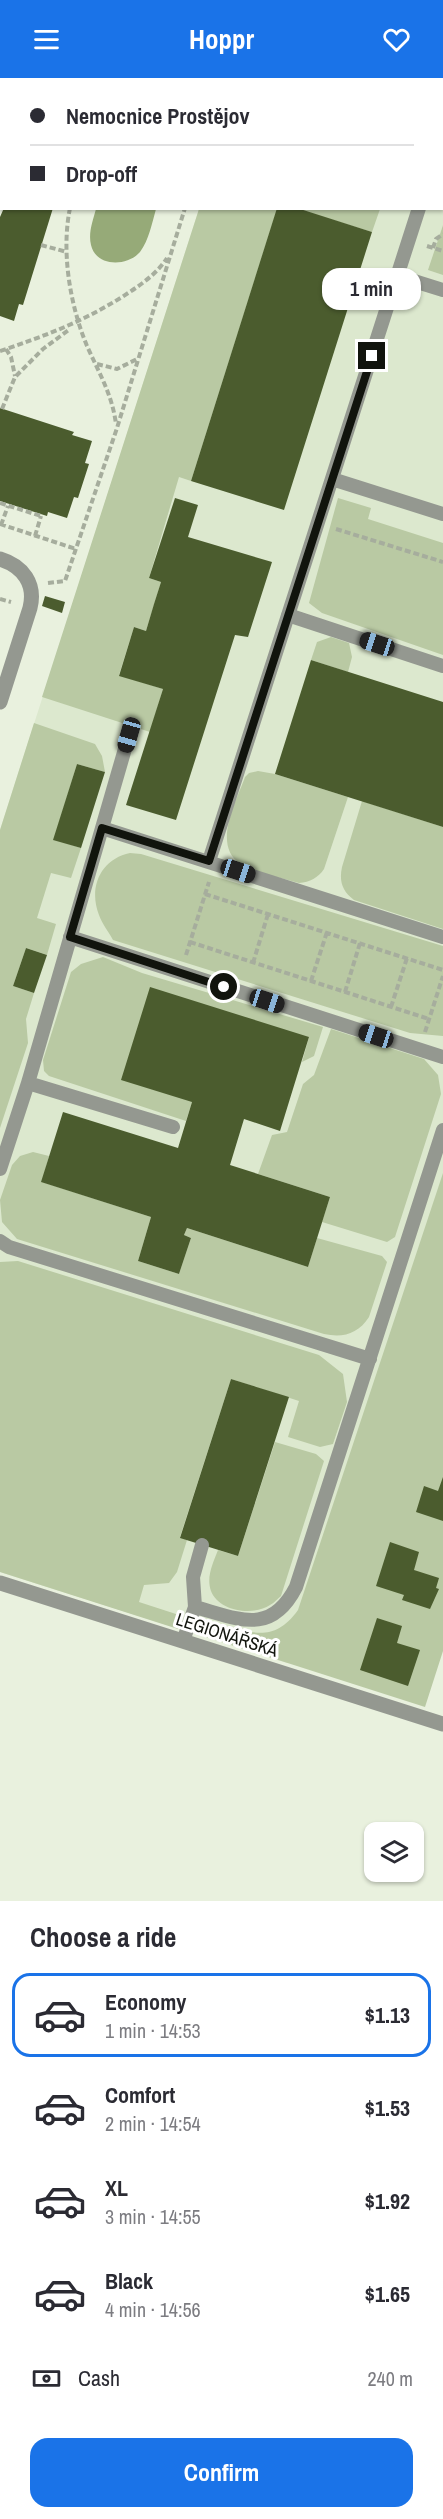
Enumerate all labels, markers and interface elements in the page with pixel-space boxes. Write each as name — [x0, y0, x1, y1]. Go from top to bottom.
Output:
text: Hoppr — [189, 21, 254, 57]
icon: menu — [30, 23, 63, 56]
icon: heart — [380, 23, 413, 56]
text: Nemocnice Prostějov — [66, 101, 249, 131]
text: Drop-off — [66, 159, 137, 189]
callout: 1 min — [322, 269, 422, 311]
text: 1 min — [350, 275, 393, 302]
route end — [358, 342, 385, 369]
car — [357, 630, 397, 658]
car — [115, 715, 143, 755]
car — [218, 857, 258, 885]
route start — [210, 973, 237, 1000]
car — [247, 987, 287, 1015]
car — [356, 1022, 396, 1050]
street label: LEGIONÁŘSKÁ — [173, 1606, 281, 1663]
map controls — [364, 1822, 424, 1882]
button: layers — [364, 1822, 424, 1882]
text: Choose a ride — [30, 1919, 176, 1955]
text: Economy — [105, 1987, 186, 2017]
icon: car — [33, 1988, 87, 2042]
text: $1.13 — [365, 2000, 410, 2030]
text: 1 min · 14:53 — [105, 2017, 201, 2044]
text: Comfort — [105, 2080, 175, 2110]
icon: car — [33, 2081, 87, 2135]
text: $1.53 — [365, 2093, 410, 2123]
text: 2 min · 14:54 — [105, 2110, 201, 2137]
text: XL — [105, 2173, 128, 2203]
icon: car — [33, 2174, 87, 2228]
text: $1.92 — [365, 2186, 410, 2216]
text: 3 min · 14:55 — [105, 2203, 201, 2230]
text: Black — [105, 2266, 153, 2296]
icon: car — [33, 2267, 87, 2321]
text: $1.65 — [365, 2279, 410, 2309]
text: 4 min · 14:56 — [105, 2296, 201, 2323]
icon: cash — [30, 2362, 63, 2395]
text: Cash — [78, 2363, 120, 2393]
text: 240 m — [367, 2365, 413, 2392]
button: Confirm — [30, 2438, 413, 2507]

